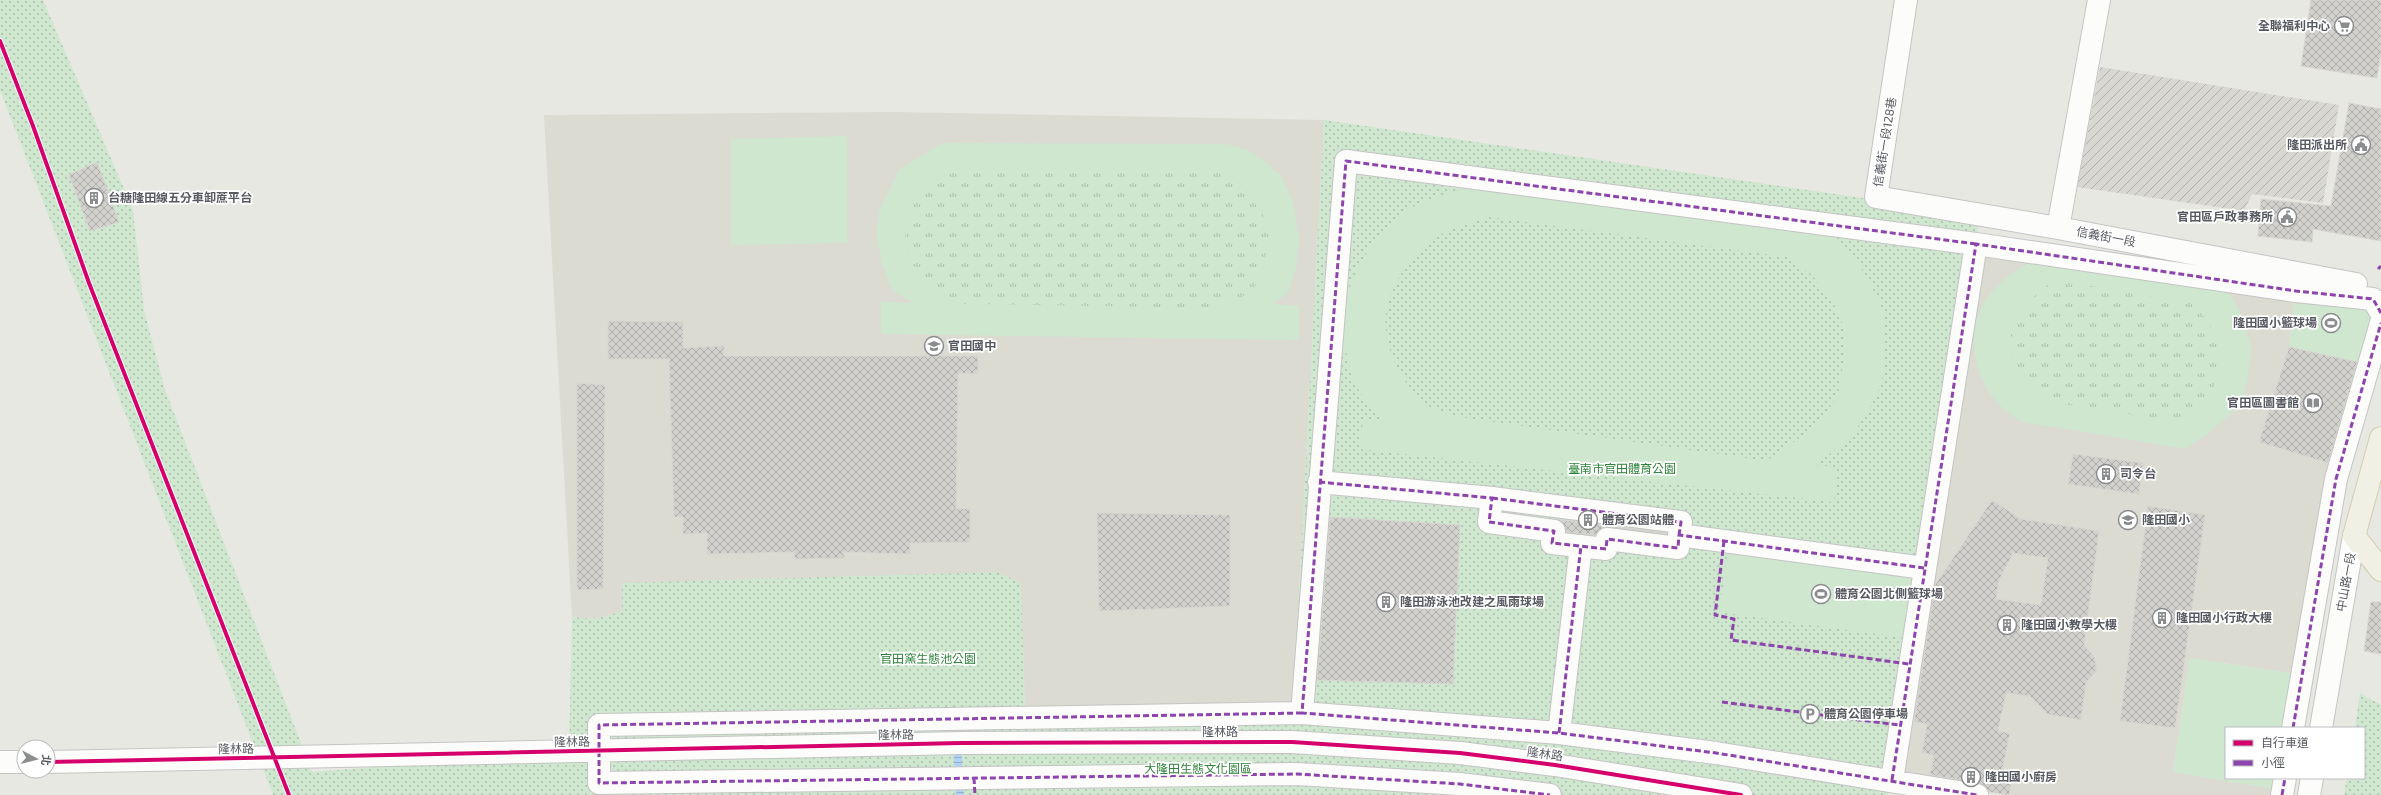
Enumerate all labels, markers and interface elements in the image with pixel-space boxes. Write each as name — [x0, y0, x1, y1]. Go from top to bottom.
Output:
supermarket icon: 全聯福利中心 — [2333, 15, 2355, 37]
place label: 全聯福利中心 — [2258, 18, 2330, 32]
street label: 信義街一段128巷 — [1870, 96, 1898, 188]
public building icon: 隆田派出所 — [2350, 134, 2372, 156]
place label: 隆田派出所 — [2287, 137, 2347, 151]
building icon: 台糖隆田線五分車卸蔗平台 — [83, 187, 105, 209]
place label: 台糖隆田線五分車卸蔗平台 — [108, 190, 252, 204]
public building icon: 官田區戶政事務所 — [2276, 206, 2298, 228]
place label: 官田區戶政事務所 — [2177, 209, 2273, 223]
street label: 信義街一段 — [2075, 223, 2137, 249]
sports icon: 隆田國小籃球場 — [2320, 312, 2342, 334]
place label: 隆田國小籃球場 — [2233, 315, 2317, 329]
school or university icon: 官田國中 — [923, 335, 945, 357]
place label: 官田國中 — [948, 338, 996, 352]
library icon: 官田區圖書館 — [2302, 392, 2324, 414]
place label: 官田區圖書館 — [2227, 395, 2299, 409]
park label: 臺南市官田體育公園 — [1568, 461, 1676, 475]
building icon: 司令台 — [2095, 463, 2117, 485]
place label: 司令台 — [2120, 466, 2156, 480]
building icon: 體育公園站體 — [1577, 509, 1599, 531]
school or university icon: 隆田國小 — [2117, 509, 2139, 531]
place label: 體育公園站體 — [1602, 512, 1674, 526]
place label: 隆田國小 — [2142, 512, 2190, 526]
street label: 中山路一段 — [2333, 551, 2357, 613]
sports icon: 體育公園北側籃球場 — [1810, 583, 1832, 605]
place label: 體育公園北側籃球場 — [1835, 586, 1943, 600]
building icon: 隆田游泳池改建之風雨球場 — [1375, 591, 1397, 613]
place label: 隆田游泳池改建之風雨球場 — [1400, 594, 1544, 608]
building icon: 隆田國小行政大樓 — [2151, 607, 2173, 629]
place label: 隆田國小行政大樓 — [2176, 610, 2272, 624]
building icon: 隆田國小教學大樓 — [1996, 614, 2018, 636]
place label: 隆田國小教學大樓 — [2021, 617, 2117, 631]
park label: 官田窯生態池公園 — [880, 651, 976, 665]
parking icon: 體育公園停車場 — [1799, 703, 1821, 725]
place label: 體育公園停車場 — [1824, 706, 1908, 720]
street label: 隆林路 — [1202, 724, 1238, 738]
street label: 隆林路 — [878, 727, 914, 741]
legend — [2225, 727, 2365, 779]
street label: 隆林路 — [554, 734, 590, 748]
text: 自行車道 — [2261, 735, 2309, 749]
north arrow — [16, 739, 56, 779]
street label: 隆林路 — [218, 741, 254, 755]
street label: 隆林路 — [1526, 744, 1564, 762]
text: 北 — [39, 754, 54, 767]
text: 小徑 — [2261, 755, 2285, 769]
park label: 大隆田生態文化園區 — [1144, 761, 1252, 775]
building icon: 隆田國小廚房 — [1960, 766, 1982, 788]
place label: 隆田國小廚房 — [1985, 769, 2057, 783]

